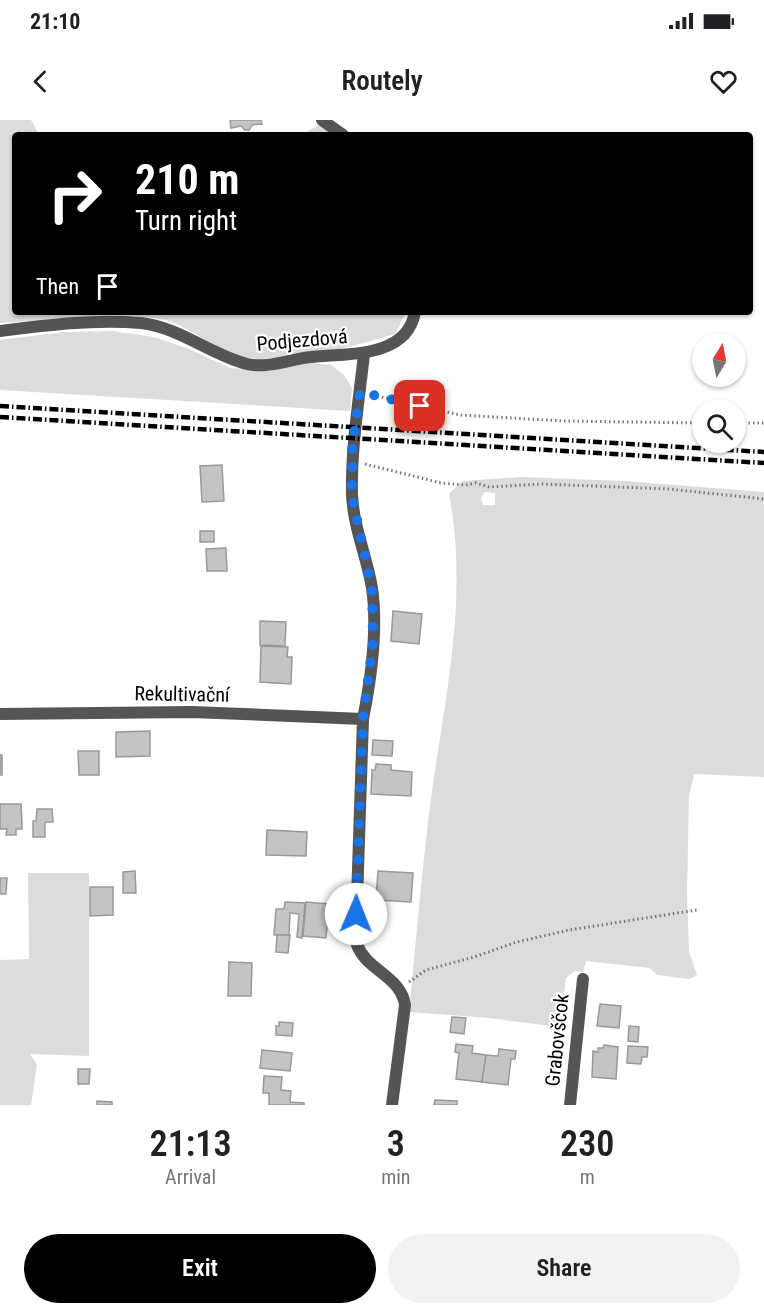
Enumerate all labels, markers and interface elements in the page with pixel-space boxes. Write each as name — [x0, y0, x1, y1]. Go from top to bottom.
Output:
text: 21:10 — [30, 9, 81, 34]
icon: back — [24, 65, 57, 98]
text: Routely — [341, 65, 423, 97]
icon: heart — [707, 65, 740, 98]
text: 210 m — [135, 155, 240, 204]
icon: right — [36, 156, 114, 234]
text: Turn right — [135, 205, 237, 237]
icon: arrive — [91, 270, 124, 303]
text: Then — [36, 274, 79, 299]
street label: Podjezdová — [256, 324, 348, 356]
north arrow — [692, 333, 746, 387]
map controls — [692, 333, 746, 453]
pin — [394, 380, 445, 431]
icon: arrive — [403, 389, 436, 422]
button: search — [692, 399, 746, 453]
street label: Rekultivační — [134, 681, 231, 707]
position arrow — [324, 882, 388, 946]
street label: Grabovščok — [540, 993, 574, 1087]
text: 21:13 — [150, 1123, 232, 1165]
text: 3 — [387, 1123, 405, 1165]
text: 230 — [560, 1123, 614, 1165]
text: Arrival — [165, 1165, 216, 1189]
text: min — [381, 1165, 410, 1189]
text: m — [580, 1165, 595, 1189]
button: Exit — [24, 1234, 376, 1303]
button: Share — [388, 1234, 740, 1303]

